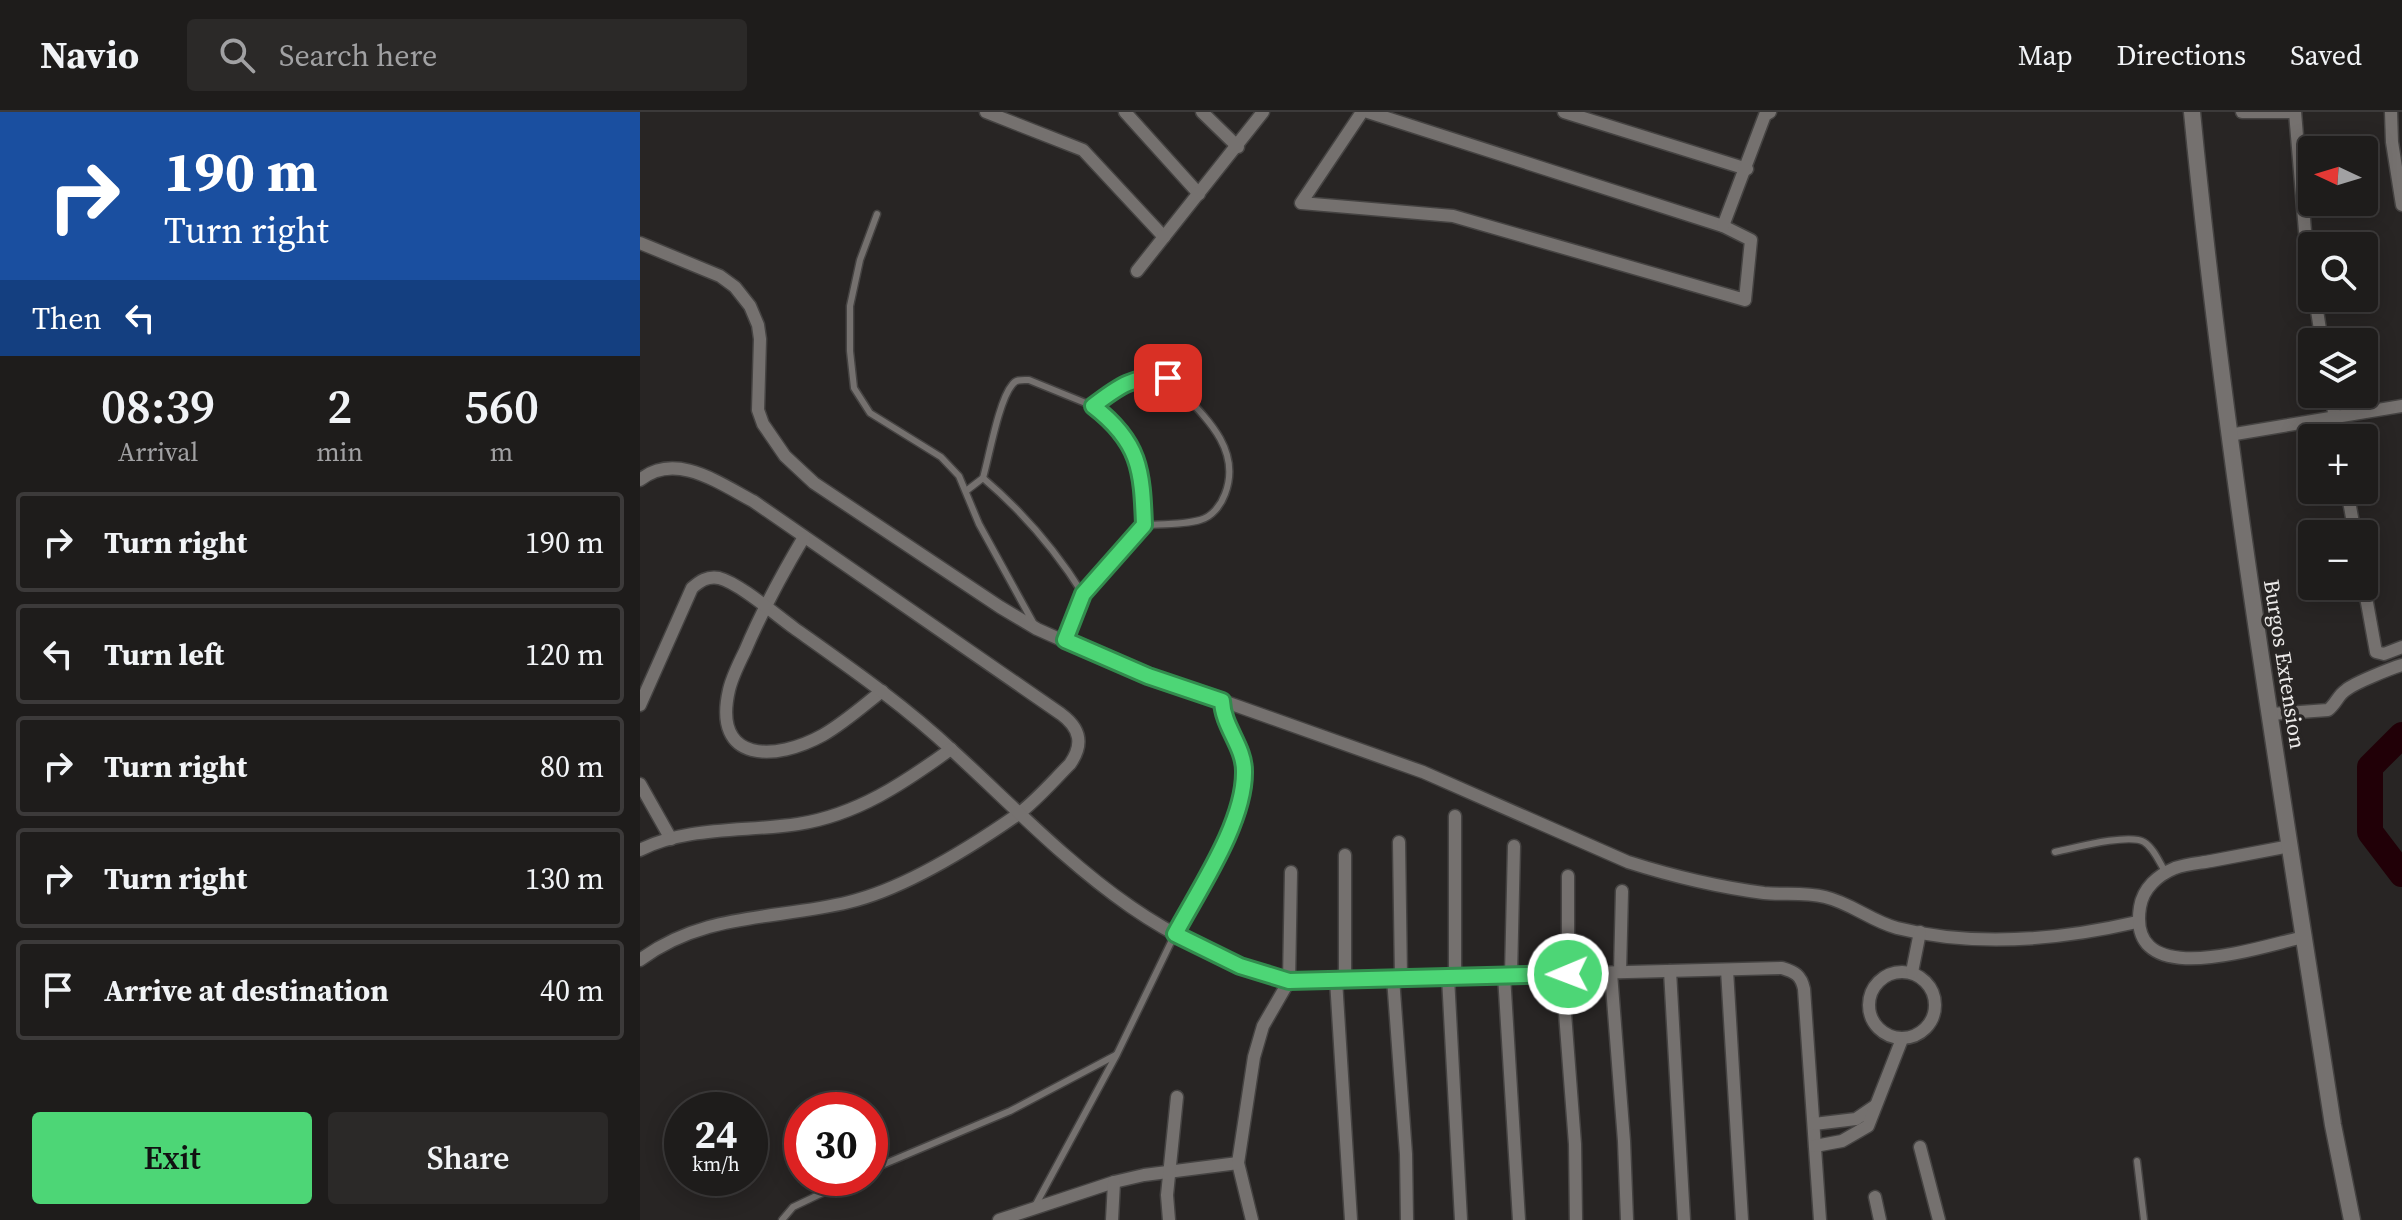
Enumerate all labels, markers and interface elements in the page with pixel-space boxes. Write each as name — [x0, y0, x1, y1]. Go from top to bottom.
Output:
search box — [187, 19, 747, 91]
text: Navio — [40, 29, 139, 81]
icon: search — [215, 33, 259, 77]
text: Search here — [279, 35, 437, 76]
text: Map — [2018, 36, 2073, 74]
text: Directions — [2117, 36, 2246, 74]
text: Saved — [2290, 36, 2362, 74]
text: 190 m — [164, 133, 318, 210]
north arrow — [2298, 136, 2378, 216]
map controls — [2298, 136, 2378, 600]
icon: right — [32, 144, 136, 248]
text: Turn right — [164, 206, 329, 255]
button: search — [2298, 232, 2378, 312]
icon: left — [118, 296, 162, 340]
text: Then — [32, 298, 102, 339]
button: layers — [2298, 328, 2378, 408]
pin — [1134, 344, 1202, 412]
icon: arrive — [1146, 356, 1190, 400]
text: 08:39 — [101, 373, 215, 439]
text: 2 — [327, 373, 352, 439]
text: 560 — [464, 373, 539, 439]
button: + — [2298, 424, 2378, 504]
text: Arrival — [118, 434, 198, 470]
text: min — [316, 434, 363, 470]
text: m — [490, 434, 513, 470]
icon: right — [36, 520, 80, 564]
button: − — [2298, 520, 2378, 600]
text: Turn right — [104, 522, 247, 563]
text: 190 m — [525, 522, 604, 563]
street label: Burgos Extension — [2257, 577, 2313, 751]
icon: left — [36, 632, 80, 676]
text: Turn left — [104, 634, 224, 675]
text: 120 m — [525, 634, 604, 675]
icon: right — [36, 744, 80, 788]
text: Turn right — [104, 746, 247, 787]
text: 80 m — [540, 746, 604, 787]
icon: right — [36, 856, 80, 900]
text: Turn right — [104, 858, 247, 899]
text: 130 m — [525, 858, 604, 899]
position arrow — [1526, 932, 1610, 1016]
icon: arrive — [36, 968, 80, 1012]
text: Arrive at destination — [104, 970, 389, 1011]
text: 40 m — [540, 970, 604, 1011]
speed limit sign: 30 — [784, 1092, 888, 1196]
text: 24 — [694, 1107, 738, 1161]
button: Exit — [32, 1112, 312, 1204]
button: Share — [328, 1112, 608, 1204]
text: km/h — [692, 1150, 740, 1178]

